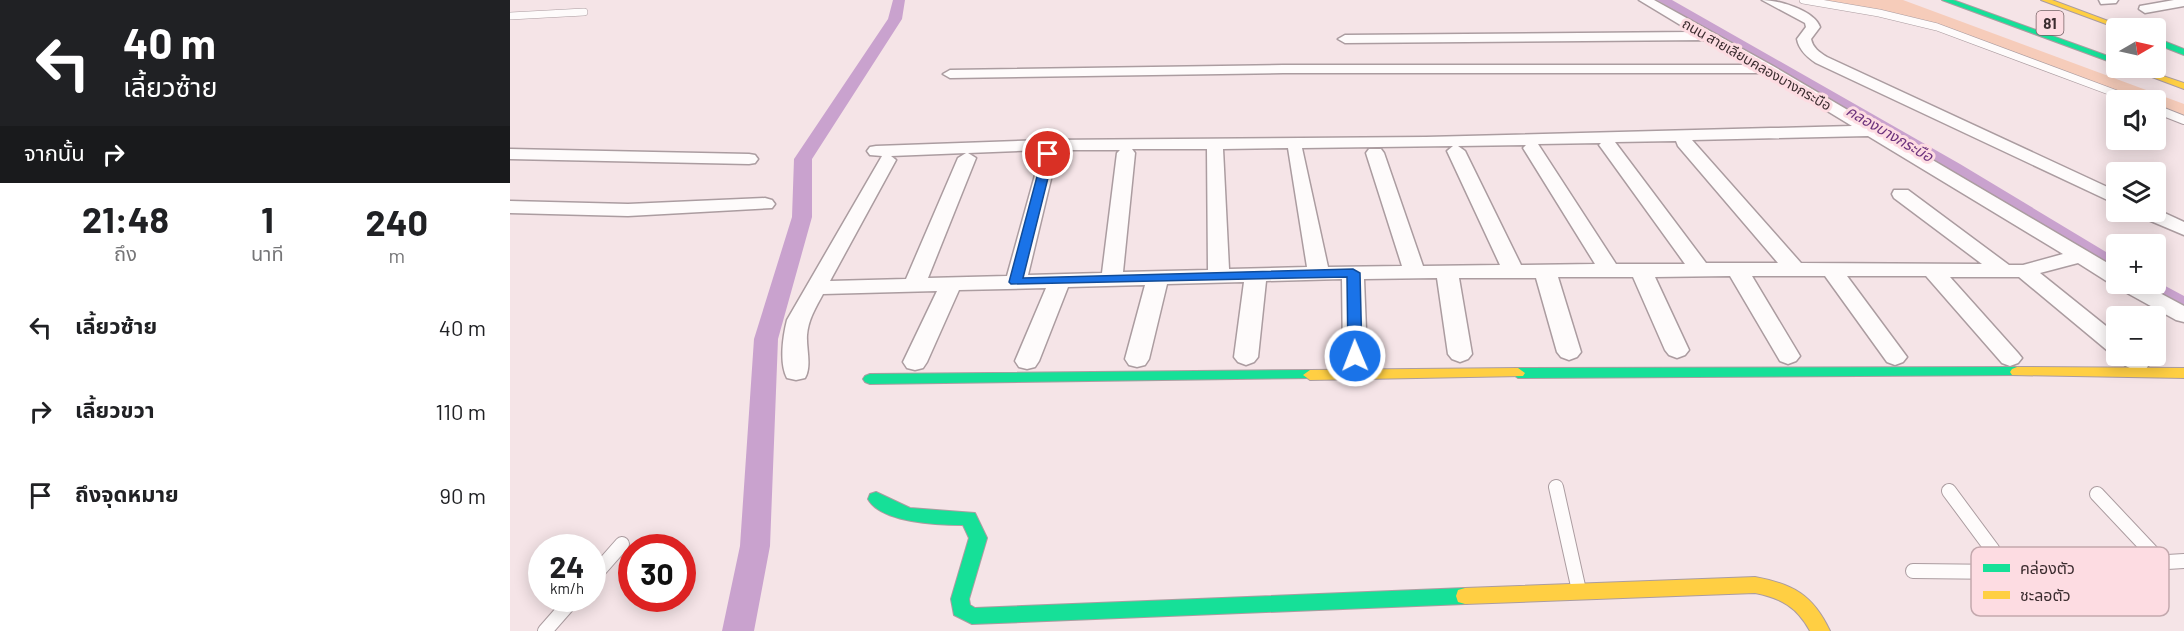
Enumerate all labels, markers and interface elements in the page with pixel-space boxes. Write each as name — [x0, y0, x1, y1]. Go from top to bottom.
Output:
road number: 81 — [2036, 11, 2064, 35]
street label: ถนน สายเลียบคลองบางกระบือ — [1679, 14, 1835, 114]
text: 40 m — [123, 17, 216, 67]
north arrow — [2106, 18, 2166, 78]
map controls — [2106, 18, 2166, 366]
icon: left — [24, 24, 102, 102]
text: เลี้ยวซ้าย — [123, 70, 217, 102]
button: sound — [2106, 90, 2166, 150]
water label: คลองบางกระบือ — [1844, 101, 1938, 166]
pin — [1022, 128, 1073, 179]
icon: arrive — [1031, 137, 1064, 170]
icon: right — [97, 138, 130, 171]
text: จากนั้น — [24, 139, 85, 165]
button: layers — [2106, 162, 2166, 222]
text: 21:48 — [82, 197, 169, 240]
text: 1 — [261, 197, 274, 240]
text: 240 — [366, 200, 428, 243]
button: + — [2106, 234, 2166, 294]
text: ถึง — [114, 241, 137, 265]
text: นาที — [251, 241, 284, 265]
text: m — [388, 243, 405, 267]
button: − — [2106, 306, 2166, 366]
icon: left — [24, 311, 57, 344]
text: เลี้ยวซ้าย — [75, 312, 157, 338]
text: 40 m — [439, 314, 486, 340]
position arrow — [1323, 324, 1387, 388]
icon: right — [24, 395, 57, 428]
text: เลี้ยวขวา — [75, 396, 155, 422]
text: 110 m — [436, 398, 486, 424]
icon: arrive — [24, 479, 57, 512]
text: ถึงจุดหมาย — [75, 480, 179, 506]
text: 90 m — [440, 482, 486, 508]
speed limit sign: 30 — [618, 534, 696, 612]
legend — [1971, 547, 2169, 616]
text: 24 — [550, 548, 584, 584]
text: คล่องตัว — [2020, 558, 2075, 577]
text: km/h — [550, 579, 584, 597]
text: ชะลอตัว — [2020, 585, 2071, 604]

